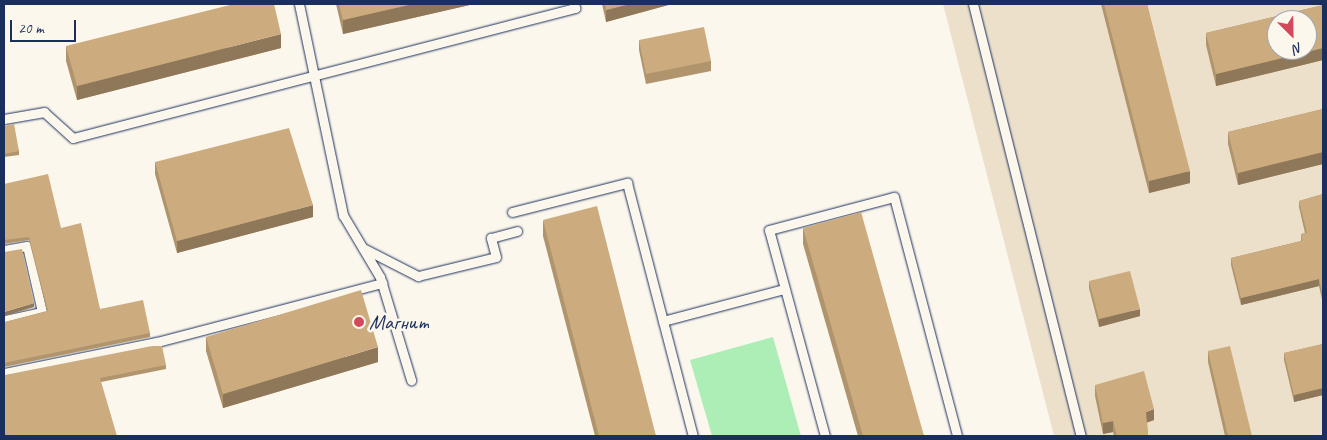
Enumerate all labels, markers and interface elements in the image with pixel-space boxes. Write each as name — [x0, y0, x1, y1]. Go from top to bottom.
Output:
scale bar — [12, 10, 79, 42]
north arrow — [1267, 10, 1317, 60]
text: 20 m — [18, 19, 44, 38]
text: N — [1290, 39, 1305, 58]
place label: Магнит — [369, 309, 429, 335]
marker: Магнит — [353, 316, 365, 328]

